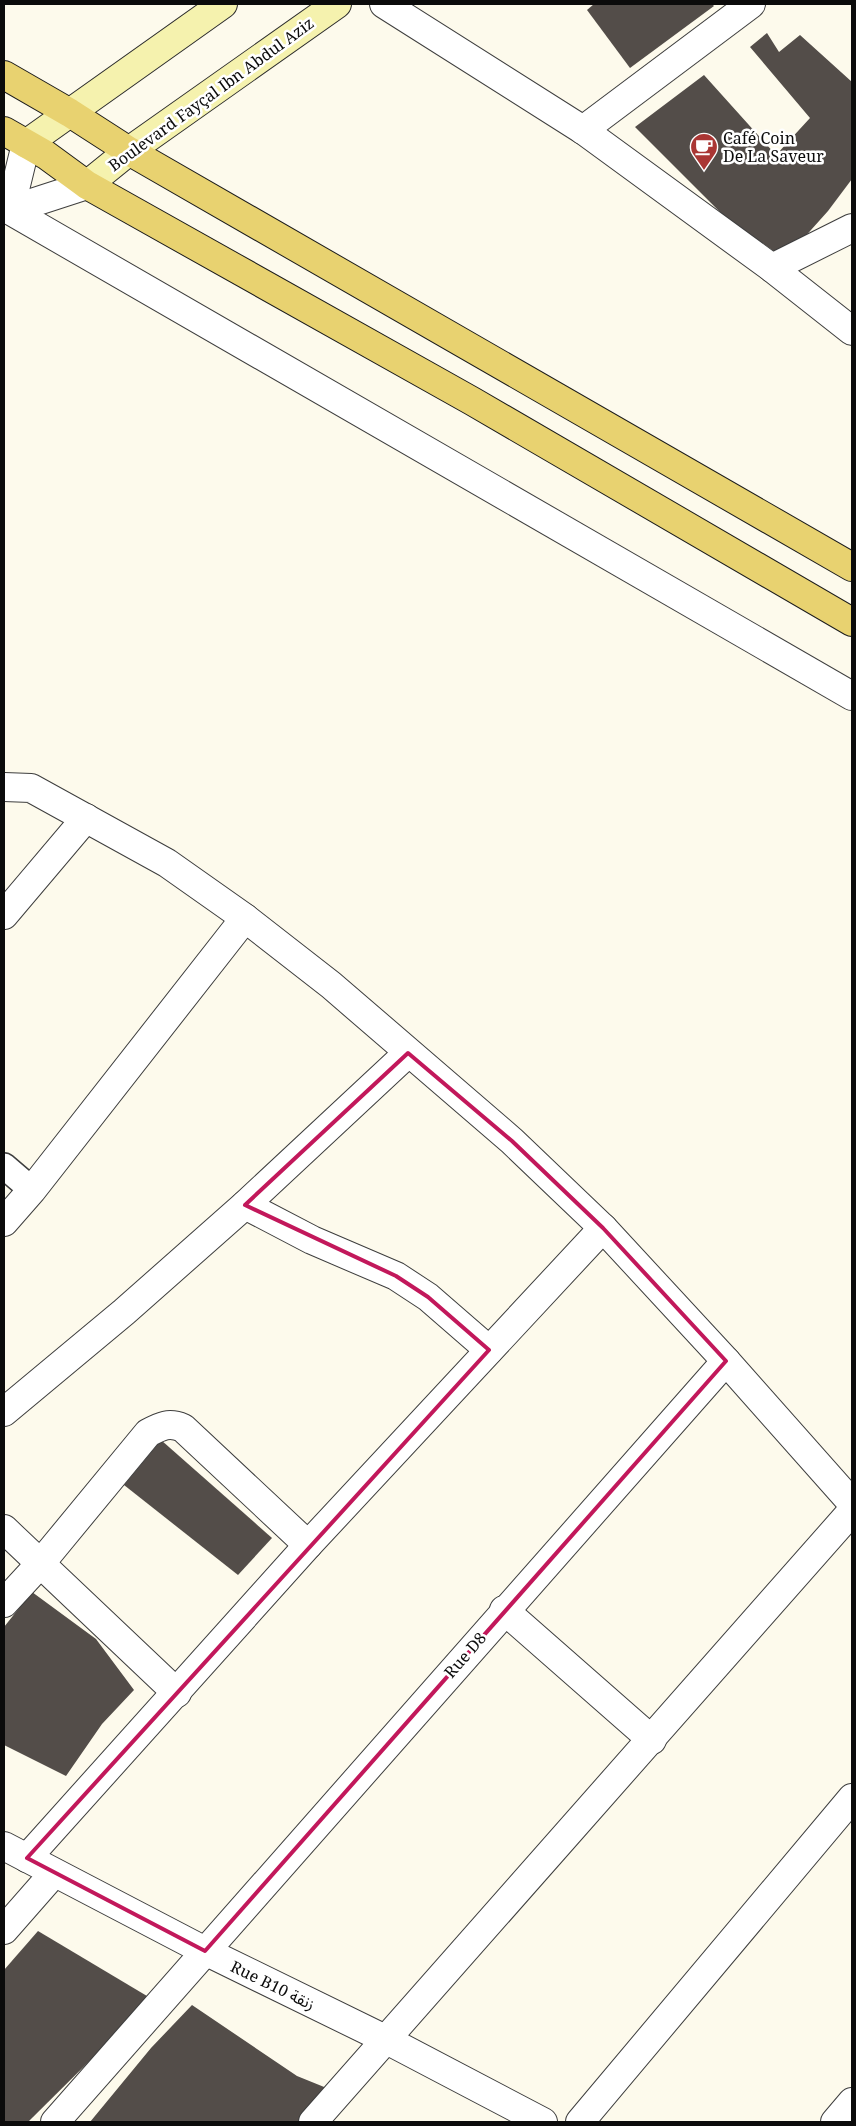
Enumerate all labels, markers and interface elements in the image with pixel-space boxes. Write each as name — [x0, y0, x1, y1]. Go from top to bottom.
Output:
street label: Boulevard Fayçal Ibn Abdul Aziz — [104, 12, 318, 176]
place label: Café Coin De La Saveur — [723, 127, 824, 167]
cafe icon: Café Coin De La Saveur — [689, 132, 719, 171]
street label: Rue D8 — [439, 1627, 491, 1683]
street label: Rue B10 زنقة — [227, 1955, 319, 2015]

